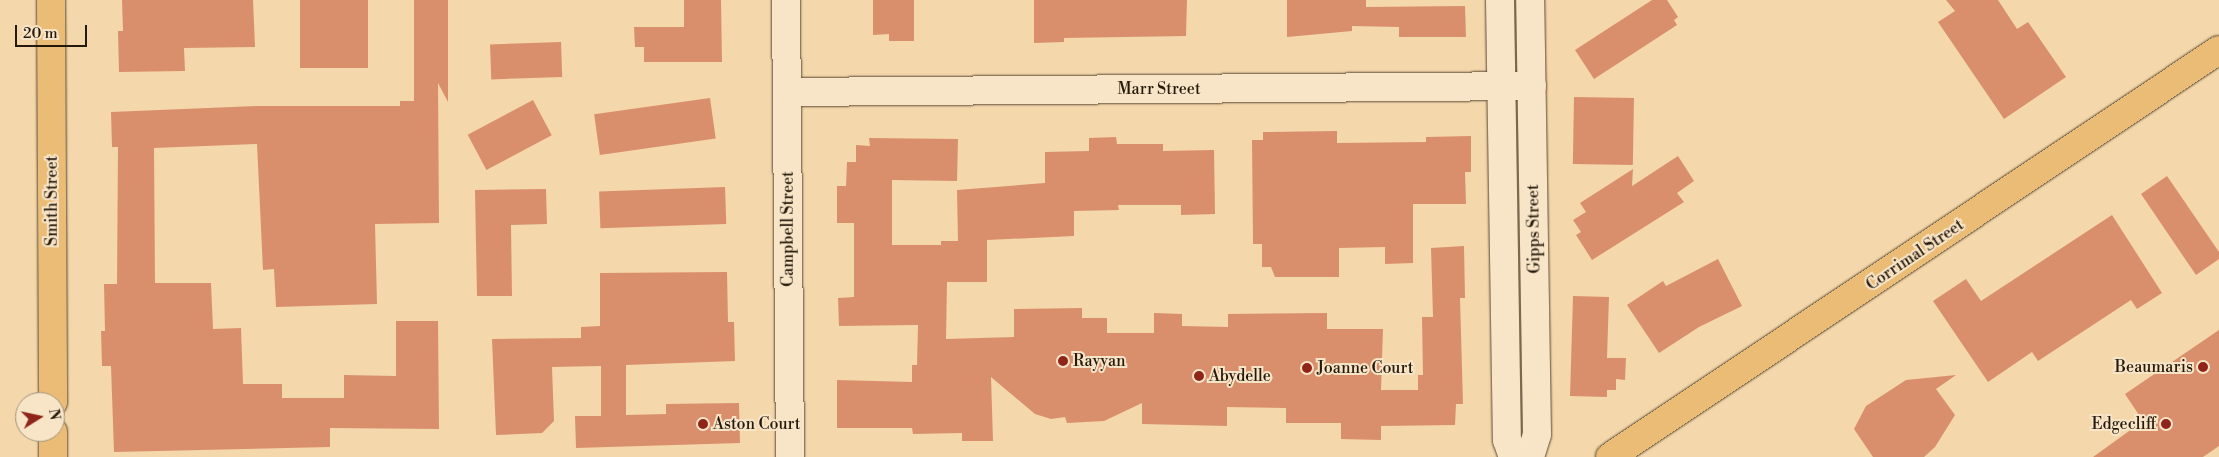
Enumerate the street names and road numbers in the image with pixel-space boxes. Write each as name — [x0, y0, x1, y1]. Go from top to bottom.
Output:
street label: Marr Street — [1117, 79, 1201, 99]
street label: Smith Street — [42, 156, 62, 246]
street label: Campbell Street — [778, 171, 798, 287]
street label: Gipps Street — [1524, 184, 1544, 274]
street label: Corrimal Street — [1863, 215, 1967, 295]

